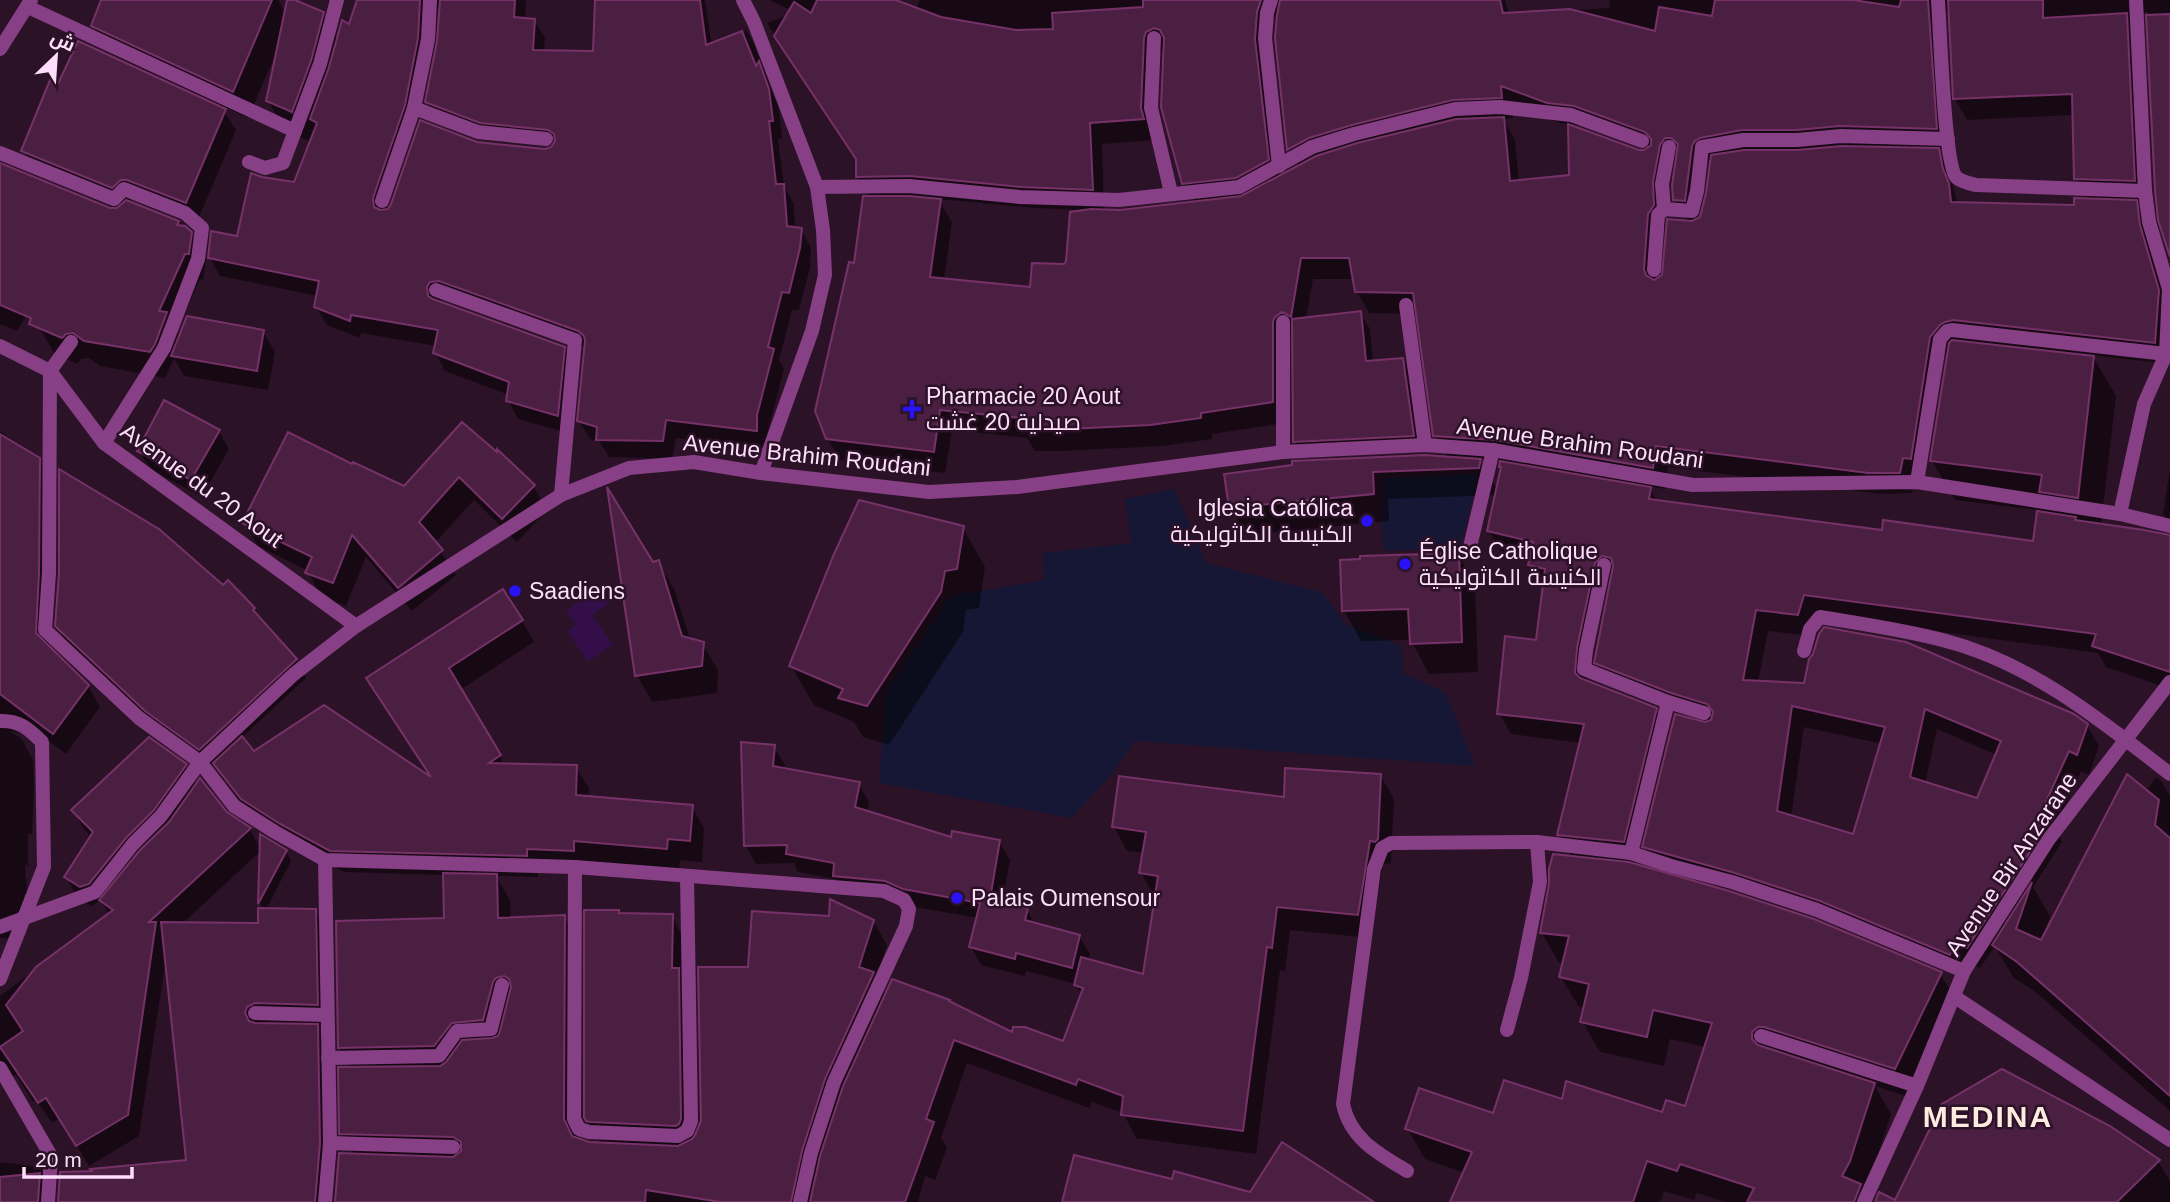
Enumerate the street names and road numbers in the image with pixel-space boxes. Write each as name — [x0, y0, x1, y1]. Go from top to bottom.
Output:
street label: Avenue Brahim Roudani — [1455, 413, 1705, 473]
street label: Avenue du 20 Aout — [116, 417, 289, 553]
street label: Avenue Brahim Roudani — [682, 429, 932, 481]
street label: Avenue Bir Anzarane — [1940, 767, 2082, 961]

